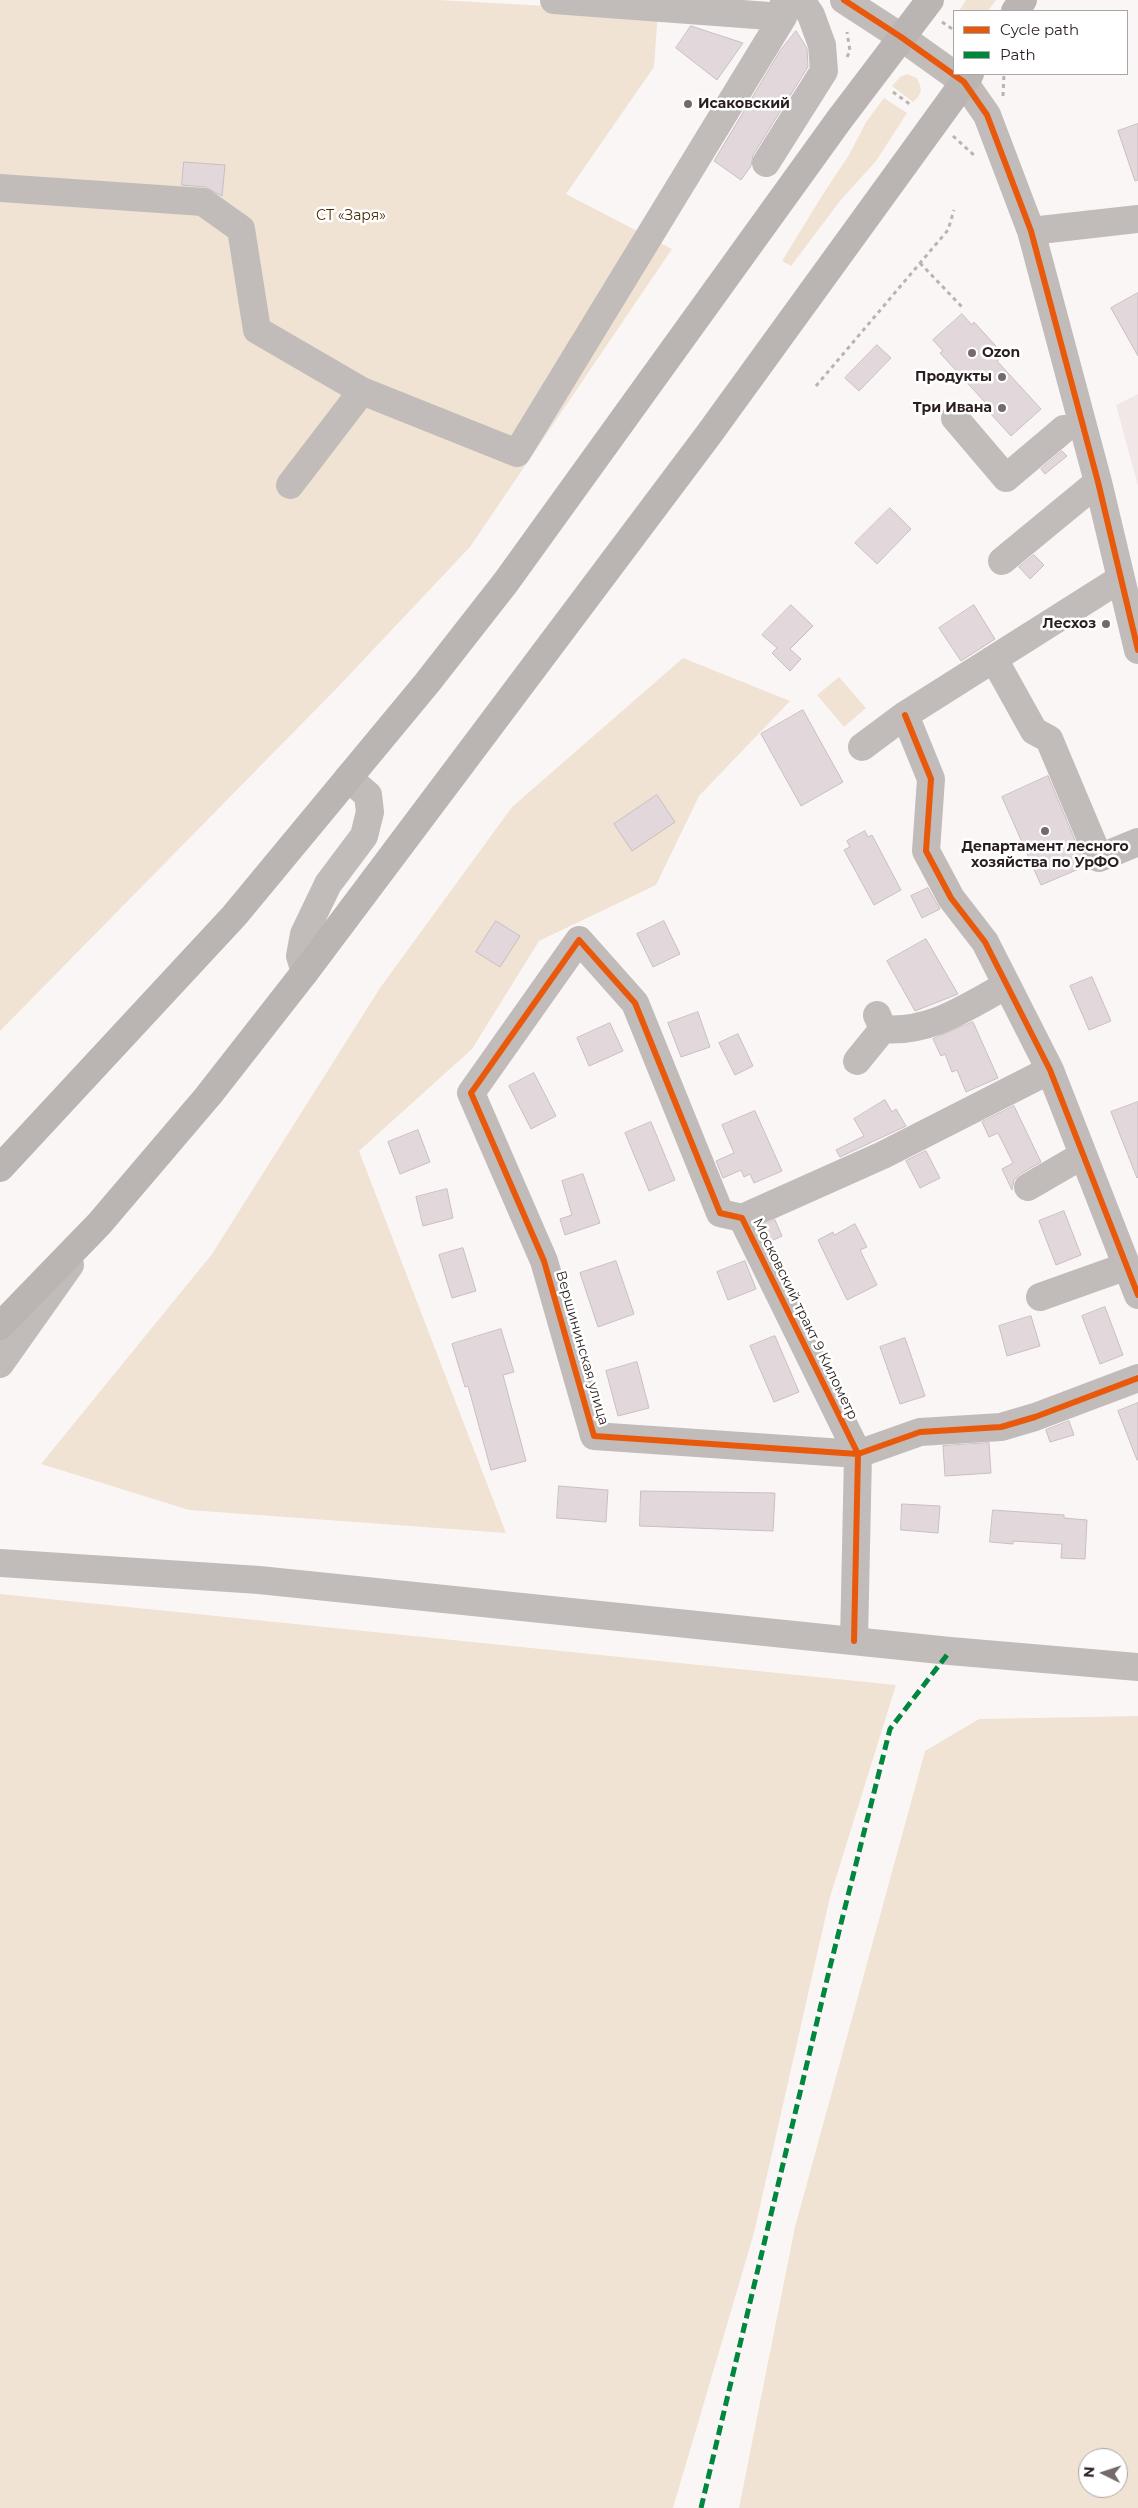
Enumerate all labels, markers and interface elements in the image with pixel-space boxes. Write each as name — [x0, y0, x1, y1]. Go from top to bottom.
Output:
legend — [953, 10, 1128, 75]
text: Cycle path — [1000, 20, 1079, 39]
text: Path — [1000, 45, 1036, 64]
place label: Исаковский — [698, 96, 790, 112]
marker: Исаковский — [682, 98, 694, 110]
park label: СТ «Заря» — [316, 208, 386, 224]
place label: Ozon — [982, 345, 1020, 361]
marker: Ozon — [966, 347, 978, 359]
place label: Продукты — [915, 369, 992, 385]
marker: Продукты — [996, 371, 1008, 383]
place label: Три Ивана — [913, 400, 992, 416]
marker: Три Ивана — [996, 402, 1008, 414]
place label: Лесхоз — [1043, 616, 1096, 632]
marker: Лесхоз — [1100, 618, 1112, 630]
marker: Департамент лесного хозяйства по УрФО — [1039, 825, 1051, 837]
place label: Департамент лесного хозяйства по УрФО — [961, 839, 1129, 872]
street label: Московский тракт 9 Километр — [749, 1216, 861, 1422]
street label: Вершининская улица — [552, 1269, 612, 1427]
north arrow — [1078, 2448, 1128, 2498]
text: N — [1080, 2466, 1098, 2478]

